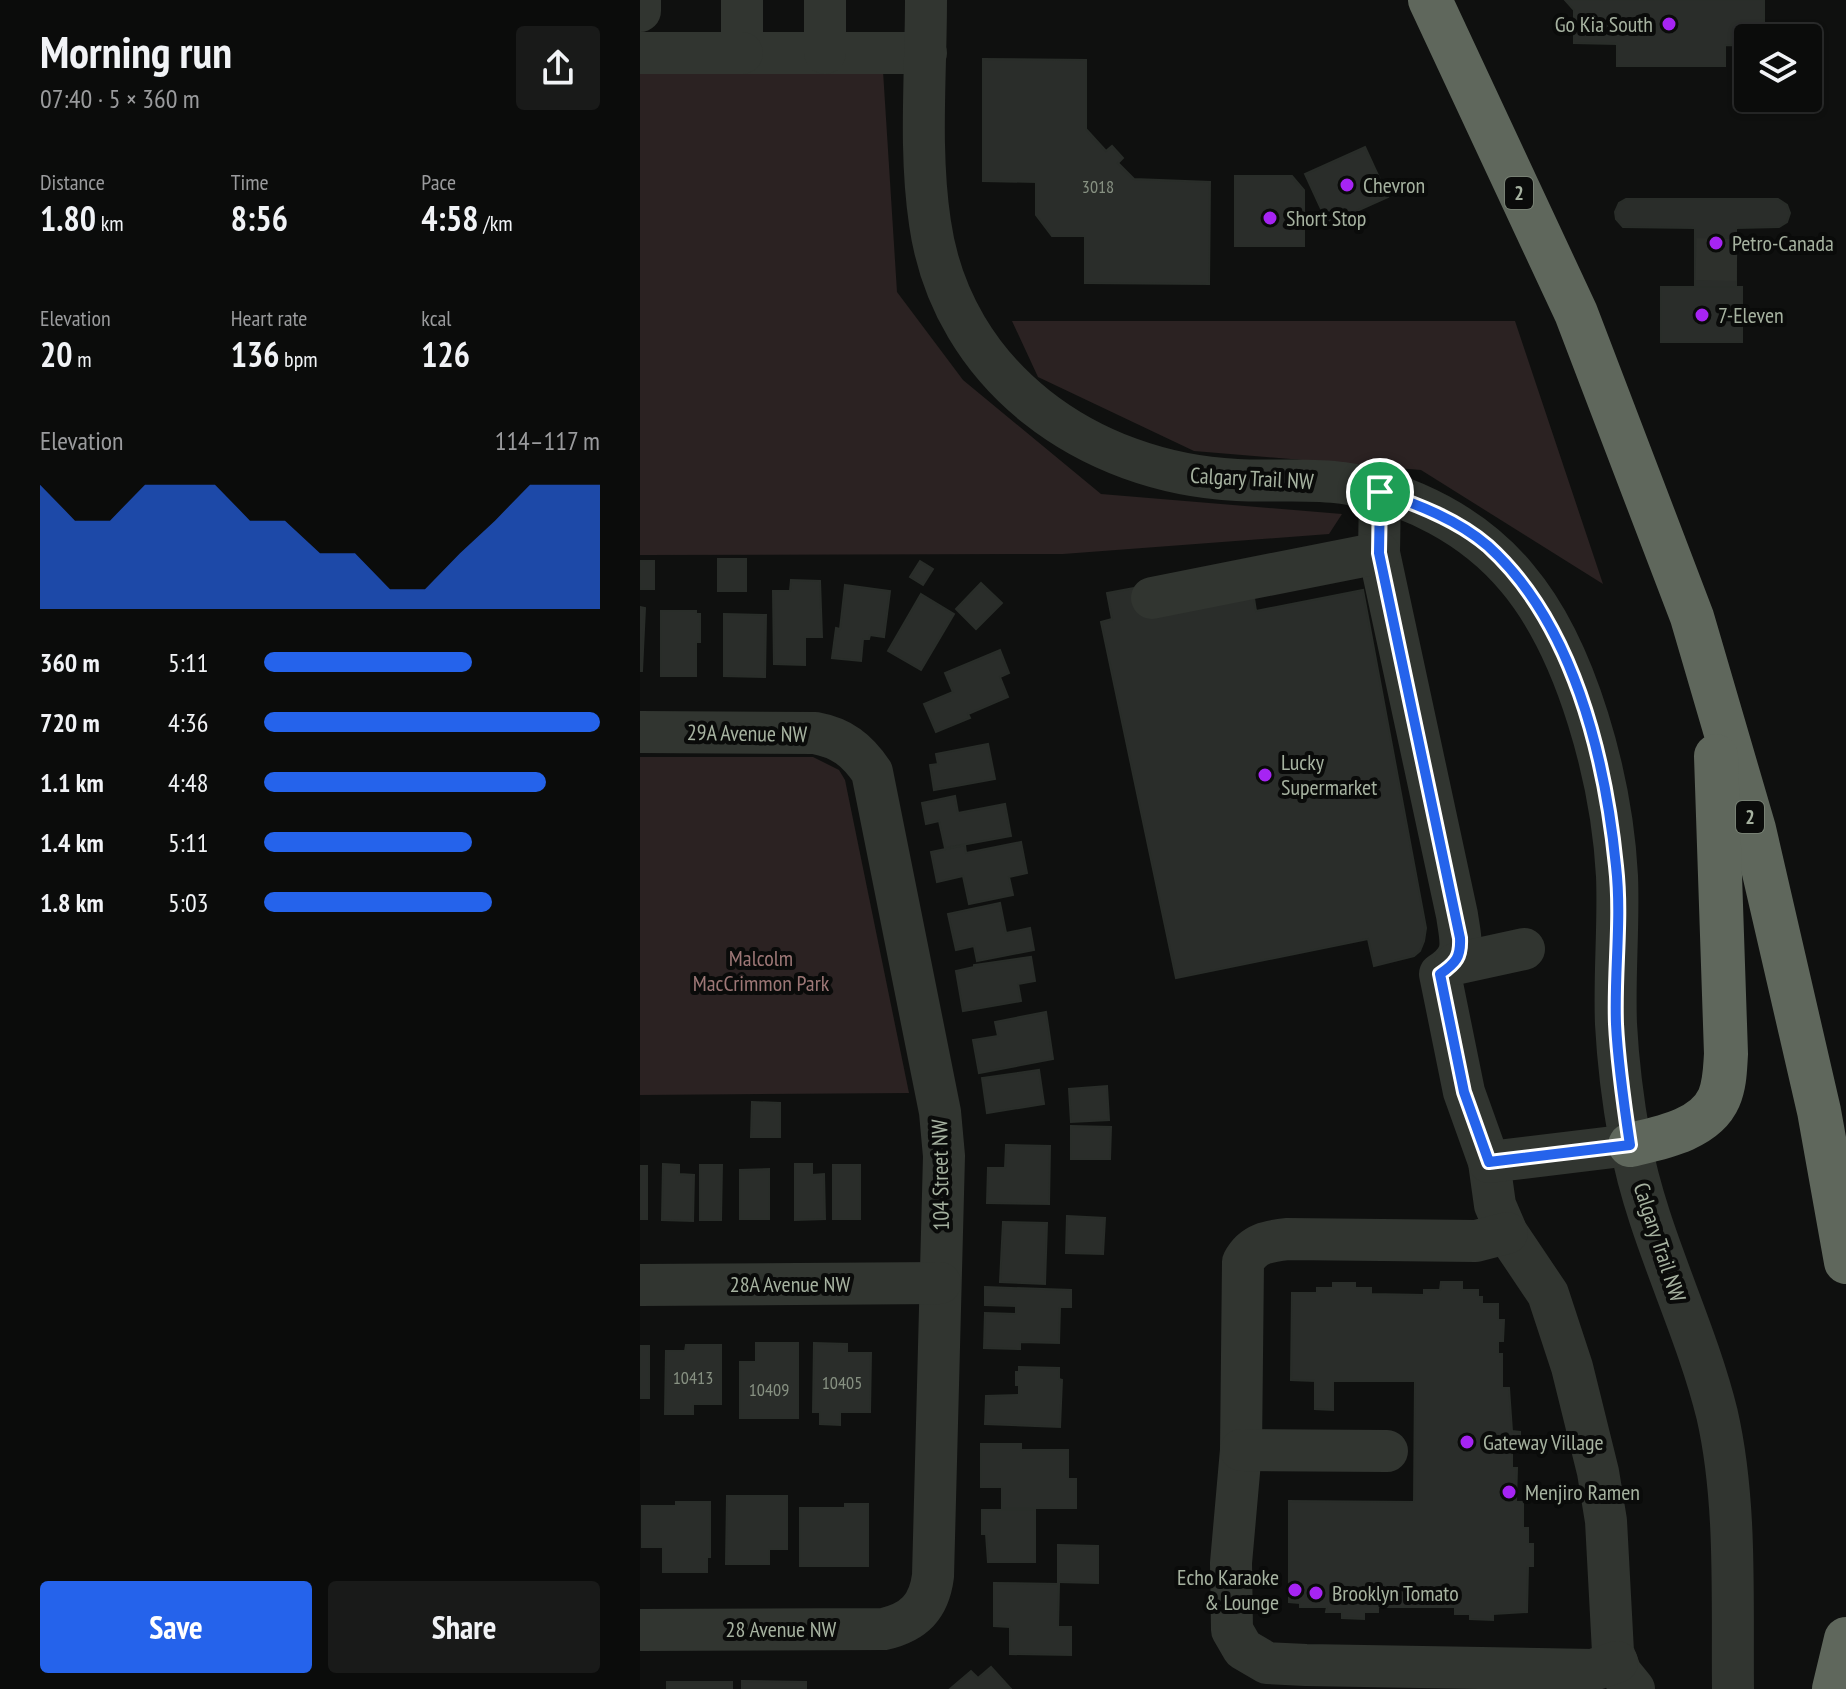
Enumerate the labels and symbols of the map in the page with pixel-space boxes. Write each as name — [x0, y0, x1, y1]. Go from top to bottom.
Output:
place label: Go Kia South — [1555, 10, 1653, 38]
marker: Go Kia South — [1660, 15, 1678, 33]
place label: Chevron — [1363, 171, 1425, 199]
house number: 3018 — [1082, 175, 1114, 198]
marker: Chevron — [1338, 176, 1356, 194]
road number: 2 — [1505, 177, 1533, 209]
place label: Short Stop — [1286, 204, 1366, 232]
marker: Short Stop — [1261, 209, 1279, 227]
place label: Petro-Canada — [1732, 229, 1834, 257]
marker: Petro-Canada — [1707, 234, 1725, 252]
place label: 7-Eleven — [1718, 301, 1784, 329]
marker: 7-Eleven — [1693, 306, 1711, 324]
pin — [1346, 458, 1414, 526]
street label: Calgary Trail NW — [1189, 461, 1315, 495]
street label: 29A Avenue NW — [687, 718, 808, 748]
place label: Lucky Supermarket — [1281, 748, 1377, 801]
marker: Lucky Supermarket — [1256, 766, 1274, 784]
road number: 2 — [1736, 801, 1764, 833]
park label: Malcolm MacCrimmon Park — [693, 944, 830, 997]
street label: 104 Street NW — [925, 1119, 955, 1231]
street label: Calgary Trail NW — [1628, 1179, 1692, 1305]
street label: 28A Avenue NW — [730, 1270, 850, 1298]
house number: 10413 — [673, 1366, 713, 1389]
house number: 10405 — [822, 1371, 862, 1394]
house number: 10409 — [749, 1378, 789, 1401]
place label: Gateway Village — [1483, 1428, 1604, 1456]
marker: Gateway Village — [1458, 1433, 1476, 1451]
place label: Menjiro Ramen — [1525, 1478, 1640, 1506]
marker: Menjiro Ramen — [1500, 1483, 1518, 1501]
place label: Echo Karaoke & Lounge — [1177, 1563, 1279, 1616]
place label: Brooklyn Tomato — [1332, 1579, 1459, 1607]
marker: Echo Karaoke & Lounge — [1286, 1581, 1304, 1599]
marker: Brooklyn Tomato — [1307, 1584, 1325, 1602]
street label: 28 Avenue NW — [726, 1615, 837, 1643]

